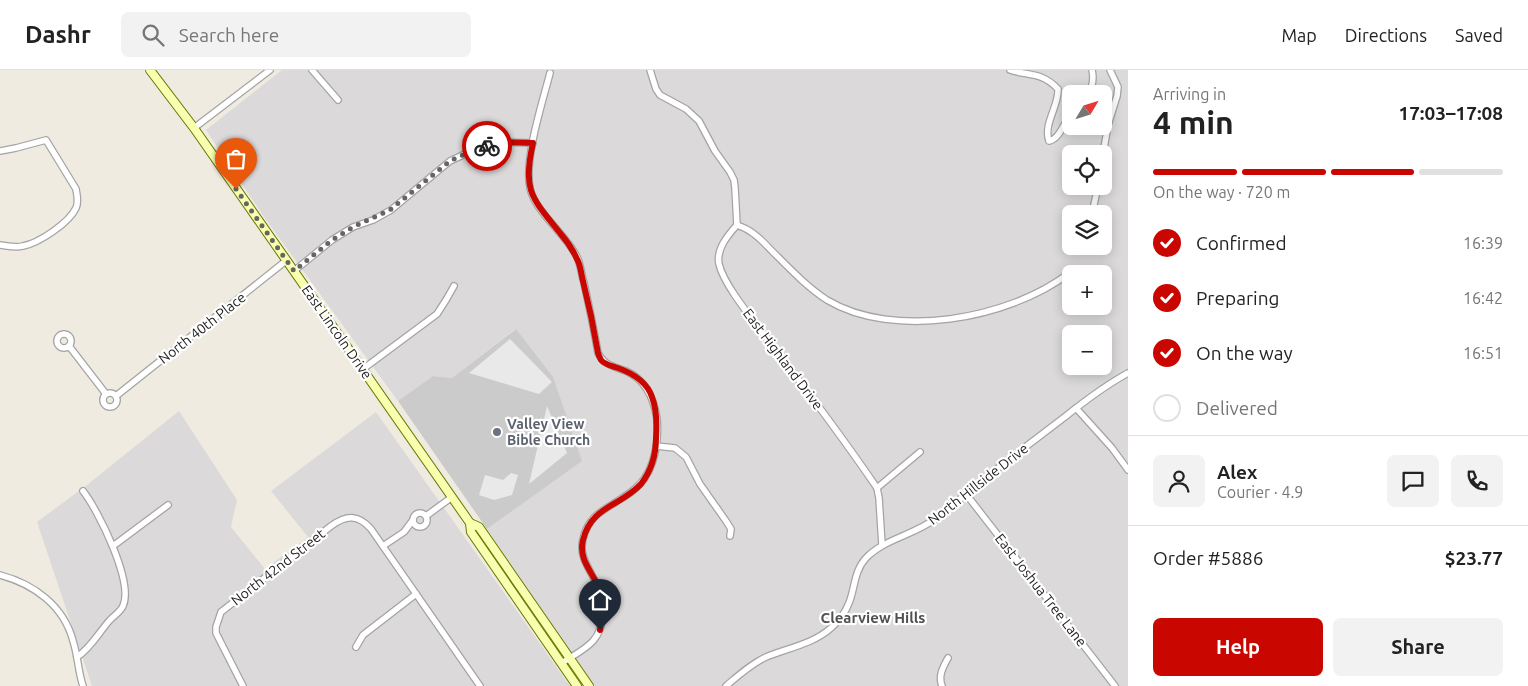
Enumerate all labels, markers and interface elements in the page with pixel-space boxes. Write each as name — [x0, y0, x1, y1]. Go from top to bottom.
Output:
search box — [121, 12, 471, 57]
text: Dashr — [25, 21, 91, 48]
icon: search — [139, 21, 167, 49]
text: Search here — [179, 24, 279, 46]
text: Map — [1281, 25, 1317, 45]
text: Directions — [1345, 25, 1427, 45]
text: Saved — [1455, 25, 1503, 45]
north arrow — [1062, 85, 1112, 135]
map controls — [1062, 85, 1112, 375]
text: Arriving in — [1153, 85, 1226, 103]
text: 17:03–17:08 — [1398, 102, 1503, 124]
text: 4 min — [1153, 104, 1234, 140]
courier — [462, 121, 512, 171]
icon: bike — [473, 132, 501, 160]
pin — [215, 138, 257, 189]
icon: bag — [222, 145, 250, 173]
button: locate — [1062, 145, 1112, 195]
text: On the way · 720 m — [1153, 183, 1290, 201]
button: layers — [1062, 205, 1112, 255]
icon: check — [1153, 229, 1181, 257]
text: Confirmed — [1196, 232, 1287, 254]
text: 16:39 — [1463, 234, 1503, 252]
button: + — [1062, 265, 1112, 315]
street label: East Lincoln Drive — [299, 282, 375, 382]
icon: check — [1153, 284, 1181, 312]
text: Preparing — [1196, 287, 1280, 309]
street label: North 40th Place — [155, 289, 249, 367]
text: 16:42 — [1463, 289, 1503, 307]
street label: East Highland Drive — [740, 305, 826, 413]
button: − — [1062, 325, 1112, 375]
icon: check — [1153, 339, 1181, 367]
text: On the way — [1196, 342, 1293, 364]
text: 16:51 — [1463, 344, 1503, 362]
text: Delivered — [1196, 397, 1278, 419]
place label: Valley View Bible Church — [507, 416, 590, 448]
marker: Valley View Bible Church — [491, 426, 503, 438]
street label: North Hillside Drive — [925, 440, 1031, 528]
button: person — [1153, 455, 1205, 507]
button: chat — [1387, 455, 1439, 507]
button: phone — [1451, 455, 1503, 507]
text: Alex — [1217, 461, 1257, 483]
text: Courier · 4.9 — [1217, 483, 1303, 501]
street label: North 42nd Street — [228, 525, 328, 609]
street label: East Joshua Tree Lane — [992, 530, 1090, 650]
text: Order #5886 — [1153, 547, 1263, 569]
text: $23.77 — [1445, 547, 1503, 569]
pin — [579, 579, 621, 630]
icon: home — [586, 586, 614, 614]
district label: Clearview Hills — [821, 609, 925, 626]
button: Help — [1153, 618, 1323, 676]
button: Share — [1333, 618, 1503, 676]

